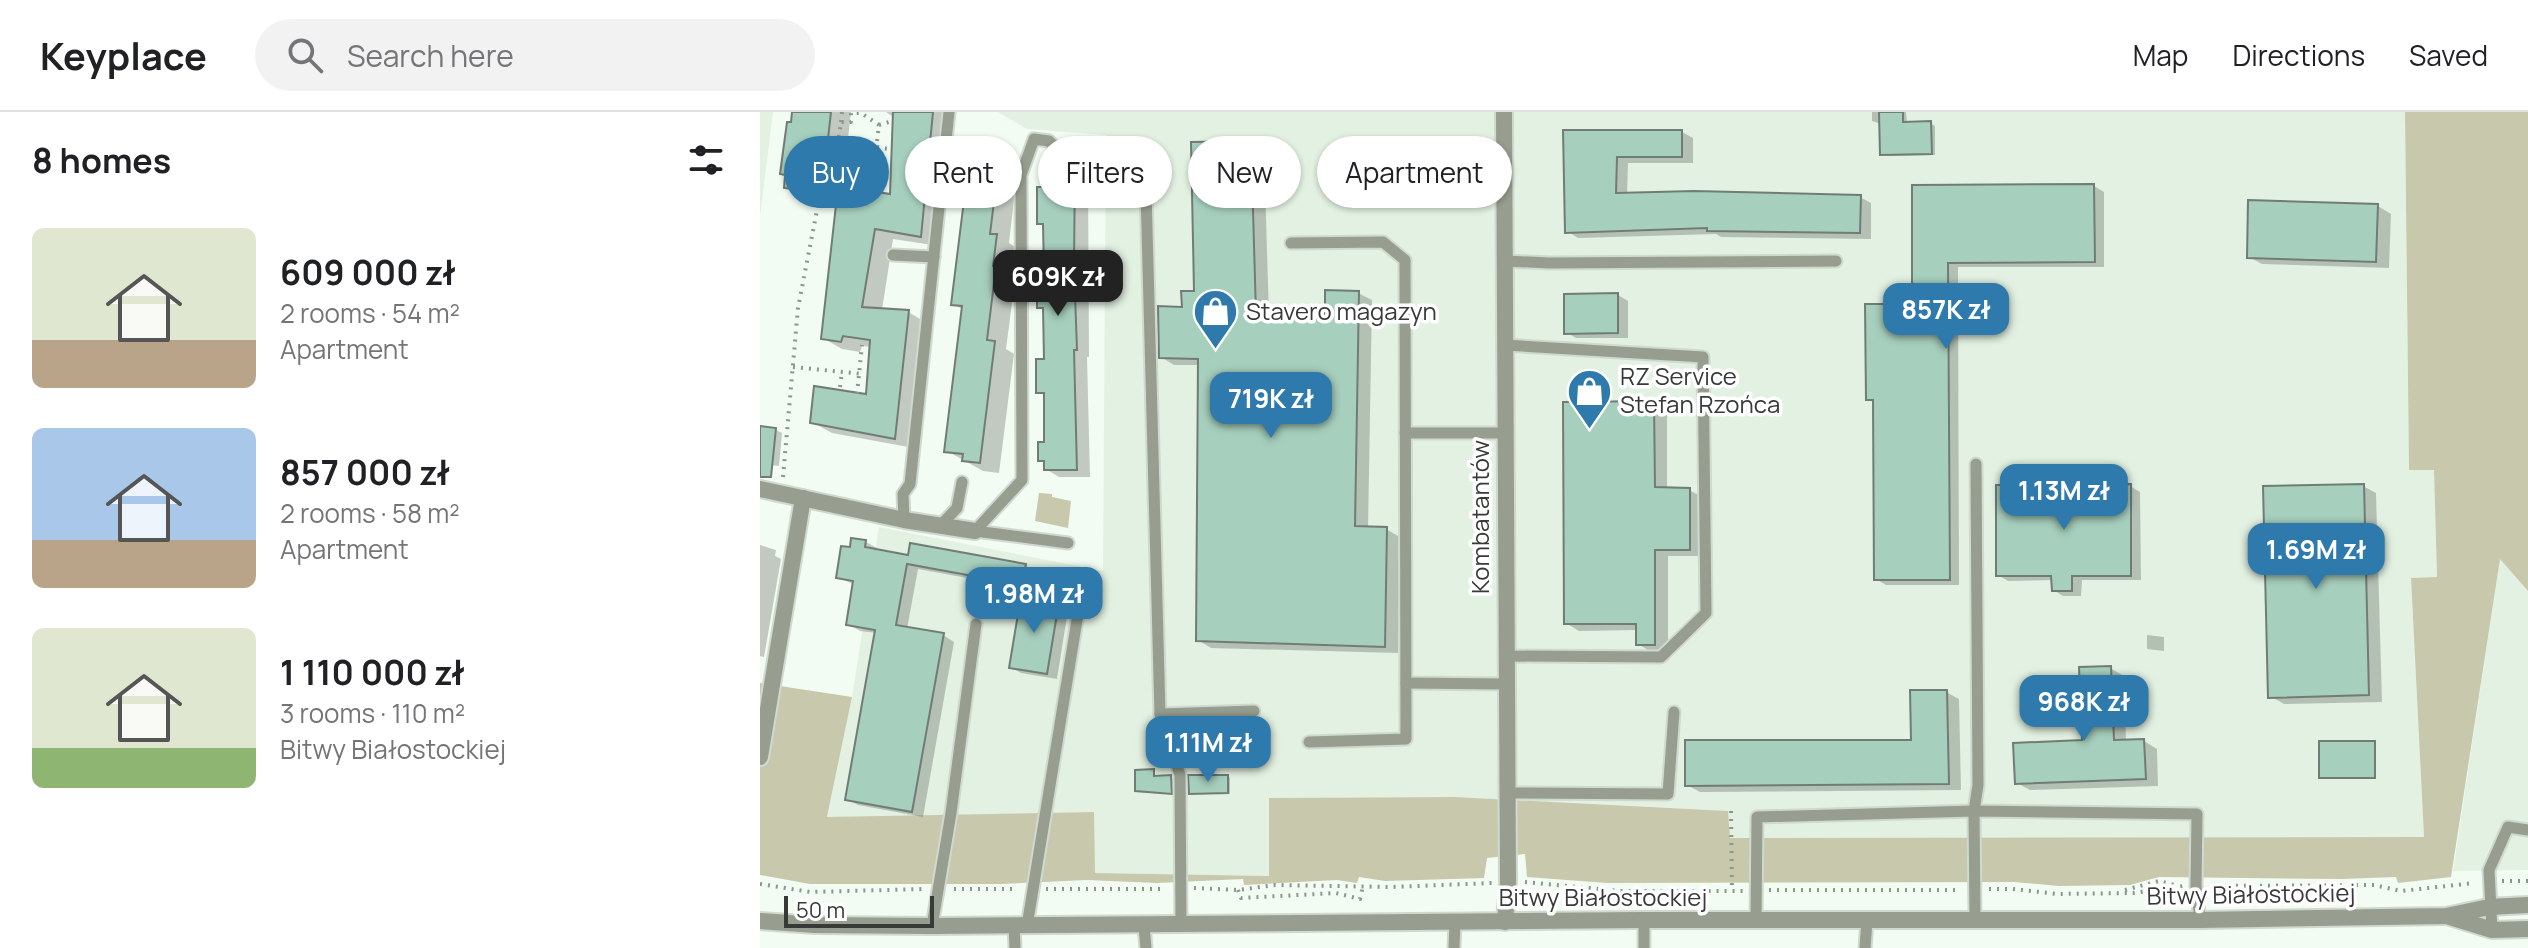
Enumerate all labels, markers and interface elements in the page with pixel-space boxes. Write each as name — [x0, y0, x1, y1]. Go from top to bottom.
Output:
search box — [255, 19, 815, 91]
text: Keyplace — [40, 29, 207, 81]
icon: search — [283, 33, 327, 77]
text: Search here — [347, 35, 514, 76]
text: Map — [2133, 36, 2188, 74]
text: Directions — [2232, 36, 2365, 74]
text: Saved — [2409, 36, 2488, 74]
chip: Buy — [784, 136, 889, 208]
chip: Rent — [905, 136, 1022, 208]
chip: Filters — [1038, 136, 1172, 208]
chip: New — [1188, 136, 1301, 208]
chip: Apartment — [1317, 136, 1512, 208]
text: 8 homes — [32, 137, 171, 183]
icon: filters — [684, 138, 728, 182]
text: 609 000 zł — [280, 249, 456, 295]
pin: 609K zł — [984, 250, 1132, 318]
text: 609K zł — [1011, 258, 1105, 294]
icon: home — [96, 260, 192, 356]
pin: 857K zł — [1872, 283, 2020, 351]
shop icon: Stavero magazyn — [1191, 288, 1239, 351]
text: 857K zł — [1901, 291, 1991, 327]
place label: Stavero magazyn — [1246, 294, 1437, 327]
text: 2 rooms · 54 m² — [280, 295, 460, 331]
text: Apartment — [280, 331, 409, 367]
place label: RZ Service Stefan Rzońca — [1620, 359, 1780, 420]
shop icon: RZ Service Stefan Rzońca — [1565, 367, 1613, 430]
pin: 719K zł — [1197, 372, 1345, 440]
text: 719K zł — [1228, 380, 1314, 416]
street label: Kombatantów — [1463, 440, 1496, 594]
text: 857 000 zł — [280, 449, 450, 495]
icon: home — [96, 460, 192, 556]
pin: 1.13M zł — [1981, 464, 2147, 532]
text: 1.13M zł — [2018, 472, 2110, 508]
text: 2 rooms · 58 m² — [280, 495, 460, 531]
pin: 1.69M zł — [2233, 523, 2399, 591]
text: Apartment — [280, 531, 409, 567]
text: 1.69M zł — [2266, 531, 2366, 567]
pin: 1.98M zł — [951, 567, 1117, 635]
text: 1.98M zł — [984, 575, 1084, 611]
text: 1 110 000 zł — [280, 649, 465, 695]
icon: home — [96, 660, 192, 756]
pin: 968K zł — [2010, 675, 2158, 743]
text: 968K zł — [2038, 683, 2130, 719]
text: 3 rooms · 110 m² — [280, 695, 465, 731]
pin: 1.11M zł — [1125, 716, 1291, 784]
text: 1.11M zł — [1164, 724, 1252, 760]
text: Bitwy Białostockiej — [280, 731, 506, 767]
street label: Bitwy Białostockiej — [2146, 875, 2356, 912]
street label: Bitwy Białostockiej — [1499, 880, 1707, 913]
scale bar — [784, 892, 934, 928]
text: 50 m — [796, 895, 845, 925]

